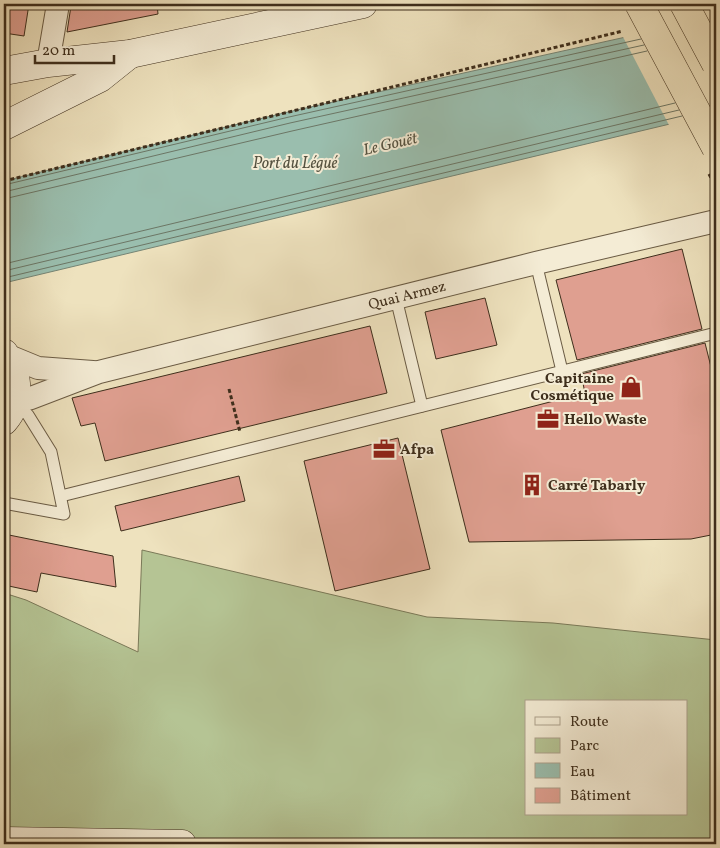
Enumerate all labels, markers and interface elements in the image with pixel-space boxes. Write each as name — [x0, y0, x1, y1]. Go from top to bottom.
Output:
scale bar — [35, 32, 114, 64]
text: 20 m — [42, 41, 75, 62]
water label: Le Gouët — [361, 128, 421, 162]
water label: Port du Légué — [253, 153, 339, 175]
street label: Quai Armez — [366, 277, 448, 316]
place label: Capitaine Cosmétique — [531, 369, 614, 407]
shop icon: Capitaine Cosmétique — [618, 374, 644, 400]
office icon: Hello Waste — [535, 406, 561, 432]
place label: Hello Waste — [564, 410, 647, 431]
office icon: Afpa — [371, 436, 397, 462]
place label: Afpa — [400, 440, 434, 461]
building icon: Carré Tabarly — [519, 472, 545, 498]
place label: Carré Tabarly — [548, 476, 646, 497]
legend — [525, 700, 688, 816]
text: Route — [570, 712, 609, 733]
text: Parc — [570, 736, 599, 757]
text: Eau — [570, 762, 595, 783]
text: Bâtiment — [570, 786, 631, 807]

